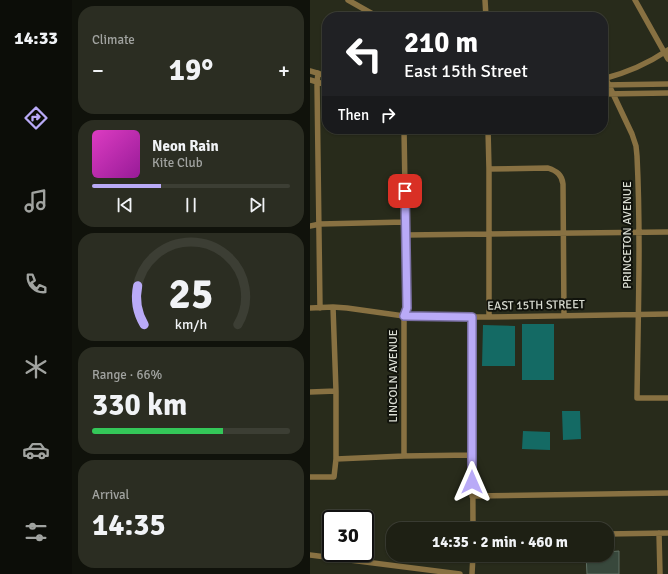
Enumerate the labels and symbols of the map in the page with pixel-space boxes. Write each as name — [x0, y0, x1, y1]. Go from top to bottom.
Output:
pin — [388, 174, 422, 208]
street label: PRINCETON AVENUE — [620, 181, 635, 289]
street label: EAST 15TH STREET — [487, 297, 585, 314]
street label: LINCOLN AVENUE — [386, 329, 401, 423]
position arrow — [451, 461, 493, 503]
speed limit sign: 30 — [322, 510, 374, 562]

